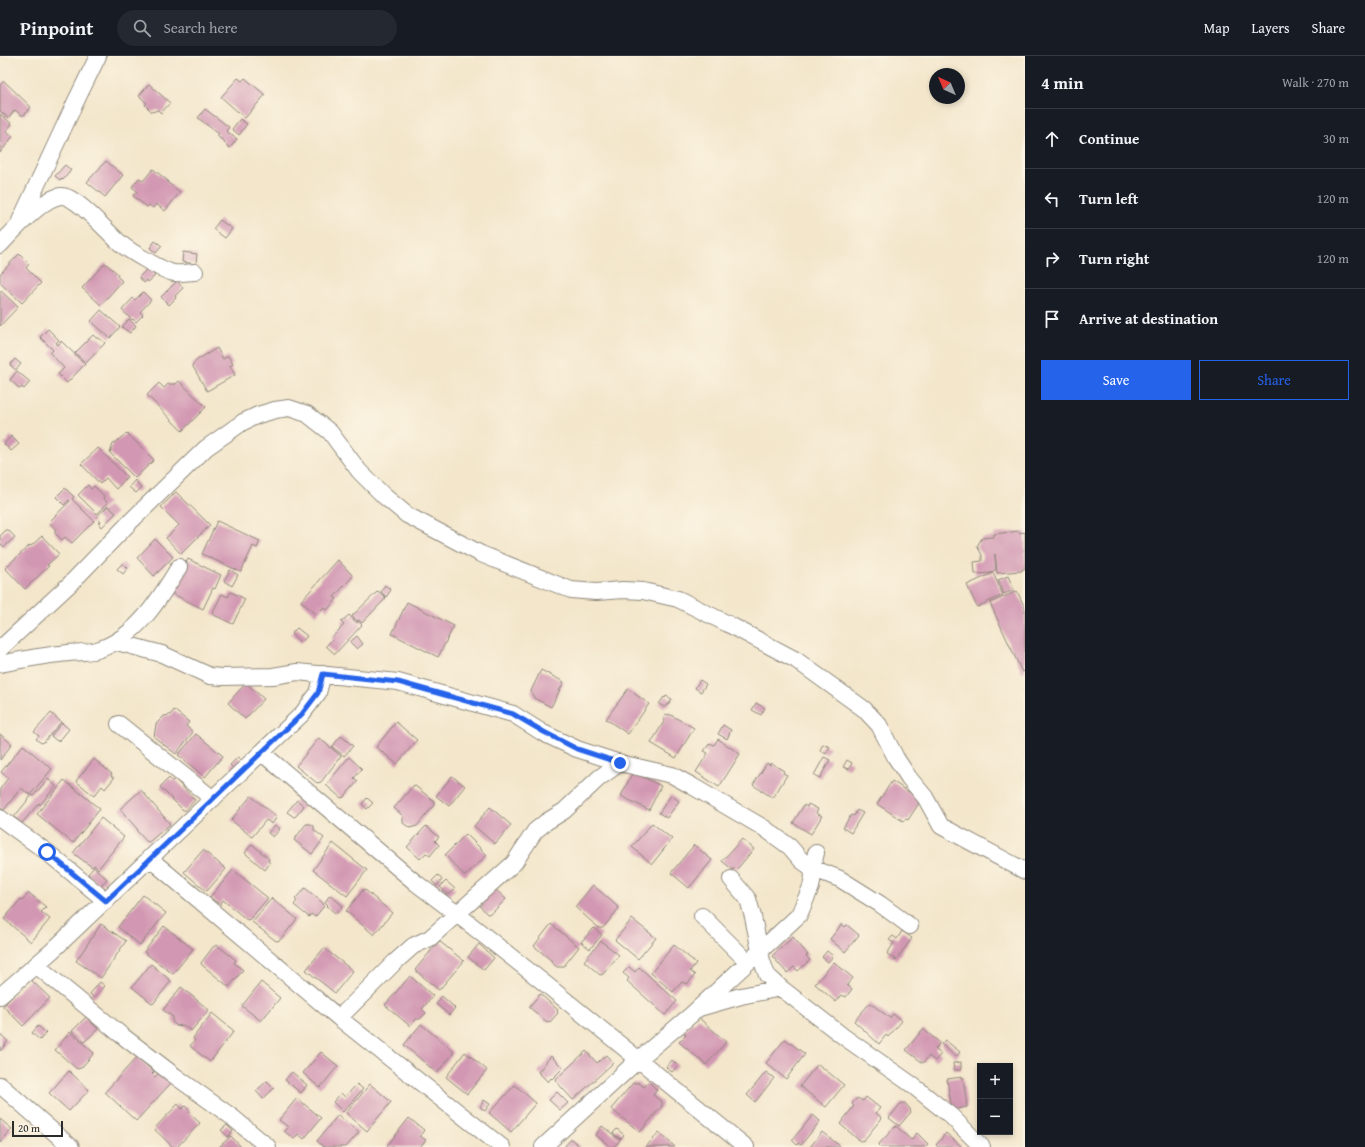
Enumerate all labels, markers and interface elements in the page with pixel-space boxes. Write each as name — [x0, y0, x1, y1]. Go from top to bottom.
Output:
search box — [117, 10, 397, 46]
text: Pinpoint — [20, 14, 93, 42]
icon: search — [131, 17, 153, 39]
text: Search here — [163, 17, 237, 38]
text: Map — [1204, 18, 1230, 38]
text: Layers — [1252, 18, 1290, 38]
text: Share — [1312, 18, 1345, 38]
north arrow — [929, 68, 965, 104]
text: 4 min — [1041, 70, 1083, 95]
text: Walk · 270 m — [1282, 73, 1349, 92]
icon: ahead — [1041, 128, 1063, 150]
text: Continue — [1079, 128, 1140, 149]
text: 30 m — [1323, 129, 1349, 148]
icon: left — [1041, 188, 1063, 210]
text: Turn left — [1079, 188, 1138, 209]
text: 120 m — [1317, 189, 1349, 208]
icon: right — [1041, 248, 1063, 270]
text: Turn right — [1079, 248, 1150, 269]
text: 120 m — [1317, 249, 1349, 268]
icon: arrive — [1041, 308, 1063, 330]
text: Arrive at destination — [1079, 308, 1218, 329]
button: Save — [1041, 360, 1191, 400]
button: Share — [1199, 360, 1349, 400]
route end — [611, 754, 629, 772]
route start — [38, 843, 56, 861]
map controls — [977, 1063, 1013, 1135]
button: + — [977, 1063, 1013, 1099]
button: − — [977, 1099, 1013, 1135]
scale bar — [12, 1119, 63, 1138]
text: 20 m — [18, 1120, 40, 1136]

